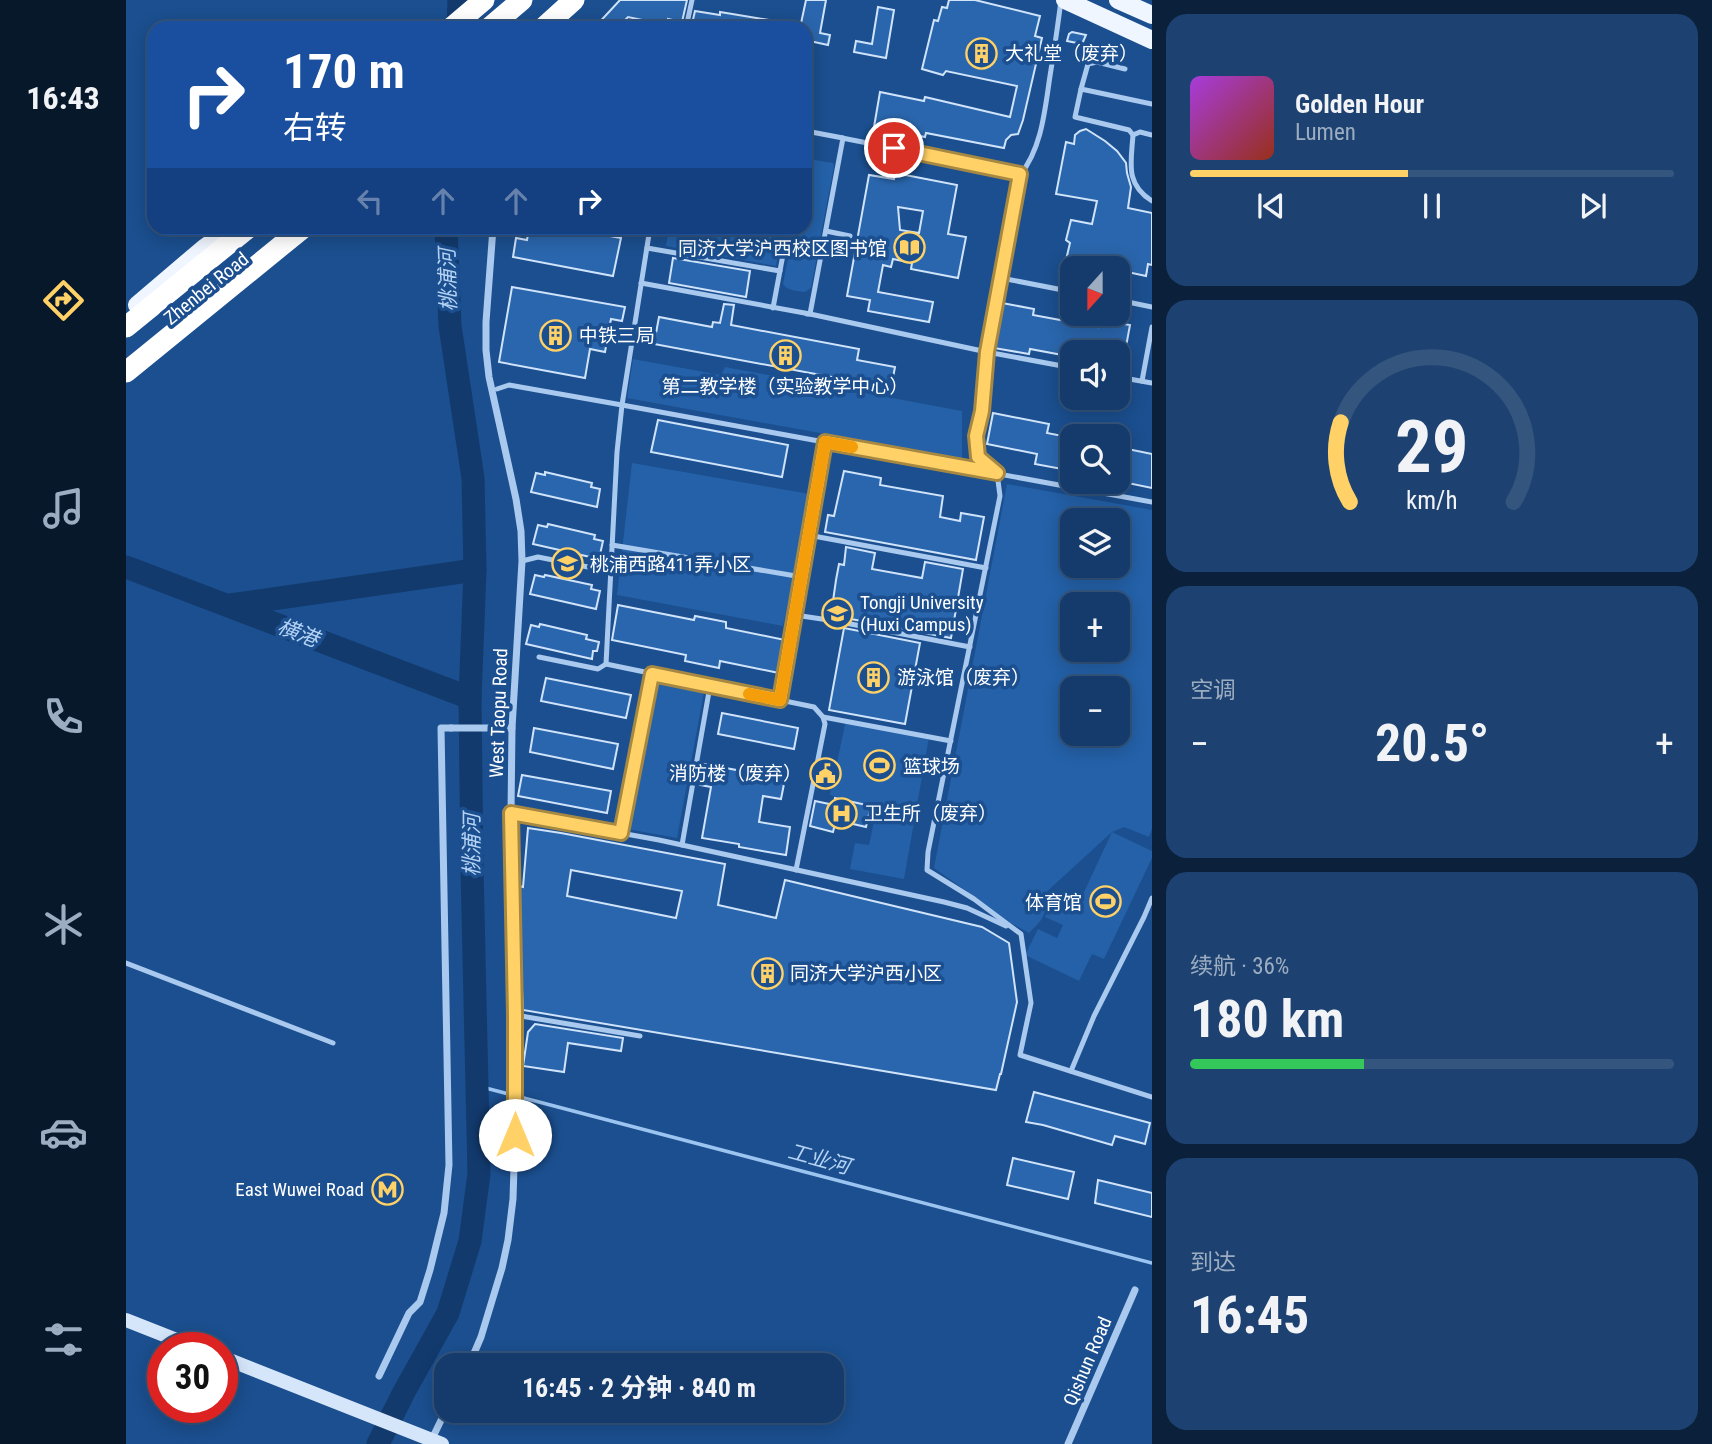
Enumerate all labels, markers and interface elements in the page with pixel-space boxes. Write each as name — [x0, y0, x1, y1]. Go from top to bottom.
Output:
building icon: 大礼堂（废弃） — [965, 36, 999, 70]
place label: 大礼堂（废弃） — [1005, 42, 1138, 65]
text: 170 m — [283, 43, 405, 100]
icon: right — [168, 49, 259, 140]
text: 16:43 — [26, 79, 100, 117]
text: Golden Hour — [1295, 89, 1424, 119]
text: 右转 — [283, 109, 347, 147]
pin — [864, 118, 924, 178]
text: Lumen — [1295, 119, 1356, 146]
icon: arrive — [875, 129, 913, 167]
icon: left — [351, 182, 389, 220]
icon: ahead — [424, 182, 462, 220]
icon: ahead — [497, 182, 535, 220]
icon: right — [570, 182, 608, 220]
icon: previous — [1252, 187, 1290, 225]
icon: pause — [1413, 187, 1451, 225]
icon: next — [1574, 187, 1612, 225]
library icon: 同济大学沪西校区图书馆 — [893, 231, 927, 265]
place label: 同济大学沪西校区图书馆 — [678, 237, 887, 260]
water label: 桃浦河 — [435, 244, 461, 312]
street label: Zhenbei Road — [159, 247, 253, 330]
north arrow — [1060, 256, 1130, 326]
map controls — [1060, 256, 1130, 746]
icon: directions — [39, 276, 88, 325]
building icon: 中铁三局 — [539, 318, 573, 352]
place label: 中铁三局 — [579, 324, 655, 347]
building icon: 第二教学楼（实验教学中心） — [768, 338, 802, 372]
button: sound — [1060, 340, 1130, 410]
place label: 第二教学楼（实验教学中心） — [661, 375, 909, 398]
text: 29 — [1395, 404, 1469, 490]
button: search — [1060, 424, 1130, 494]
icon: music — [39, 484, 88, 533]
text: km/h — [1406, 486, 1458, 515]
button: layers — [1060, 508, 1130, 578]
school or university icon: 桃浦西路411弄小区 — [550, 547, 584, 581]
place label: 桃浦西路411弄小区 — [590, 553, 751, 576]
place label: Tongji University (Huxi Campus) — [860, 591, 984, 636]
button: + — [1060, 592, 1130, 662]
school or university icon: Tongji University (Huxi Campus) — [820, 596, 854, 630]
water label: 横港 — [274, 614, 325, 653]
street label: West Taopu Road — [485, 648, 512, 778]
building icon: 游泳馆（废弃） — [857, 660, 891, 694]
place label: 游泳馆（废弃） — [897, 666, 1030, 689]
button: − — [1060, 676, 1130, 746]
text: 空调 — [1190, 677, 1236, 704]
icon: phone — [39, 692, 88, 741]
text: 20.5° — [1375, 713, 1489, 774]
text: − — [1190, 722, 1209, 766]
text: + — [1655, 722, 1674, 766]
sports icon: 篮球场 — [863, 749, 897, 783]
place label: 篮球场 — [903, 755, 960, 778]
public building icon: 消防楼（废弃） — [808, 756, 842, 790]
place label: 消防楼（废弃） — [669, 762, 802, 785]
hospital icon: 卫生所（废弃） — [824, 796, 858, 830]
place label: 卫生所（废弃） — [864, 802, 997, 825]
water label: 桃浦河 — [460, 810, 484, 877]
sports icon: 体育馆 — [1088, 885, 1122, 919]
place label: 体育馆 — [1025, 891, 1082, 914]
icon: climate — [39, 900, 88, 949]
text: 续航 · 36% — [1190, 953, 1289, 980]
building icon: 同济大学沪西小区 — [750, 956, 784, 990]
place label: 同济大学沪西小区 — [790, 962, 942, 985]
text: 180 km — [1190, 989, 1344, 1050]
position arrow — [478, 1098, 552, 1172]
icon: car — [39, 1108, 88, 1157]
water label: 工业河 — [785, 1139, 856, 1180]
metro station icon: East Wuwei Road — [370, 1172, 404, 1206]
place label: East Wuwei Road — [235, 1178, 364, 1201]
text: 到达 — [1190, 1249, 1236, 1276]
text: 16:45 — [1190, 1285, 1309, 1346]
street label: Qishun Road — [1058, 1313, 1117, 1409]
icon: filters — [39, 1315, 88, 1364]
speed limit sign: 30 — [147, 1332, 238, 1423]
text: 16:45 · 2 分钟 · 840 m — [522, 1373, 756, 1403]

